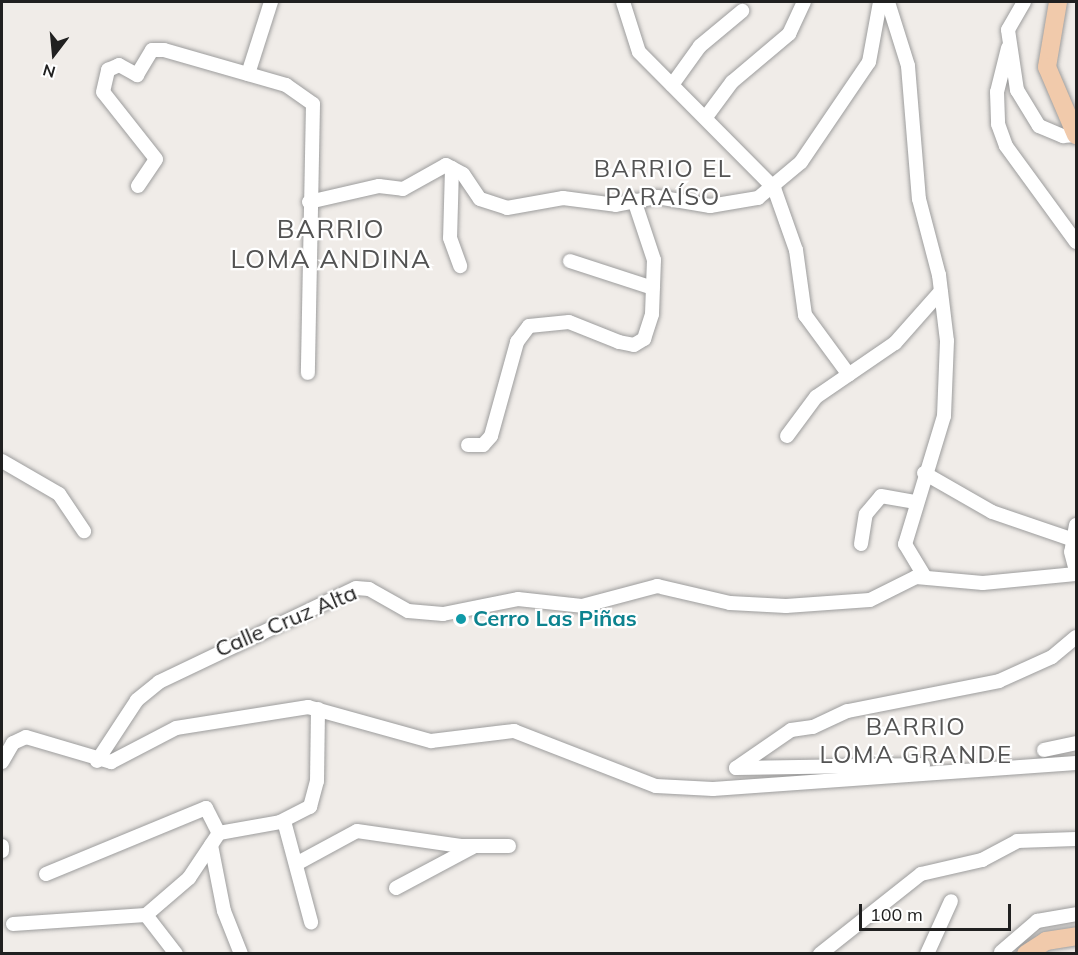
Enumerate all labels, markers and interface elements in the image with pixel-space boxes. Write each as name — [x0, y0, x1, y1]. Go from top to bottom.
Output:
north arrow — [24, 24, 84, 84]
text: N — [40, 60, 58, 83]
district label: BARRIO EL PARAÍSO — [594, 155, 732, 211]
district label: BARRIO LOMA ANDINA — [230, 213, 432, 274]
street label: Calle Cruz Alta — [211, 579, 361, 663]
place label: Cerro Las Piñas — [473, 606, 637, 632]
marker: Cerro Las Piñas — [454, 612, 468, 626]
district label: BARRIO LOMA GRANDE — [819, 713, 1013, 769]
scale bar — [862, 892, 1014, 930]
text: 100 m — [870, 903, 923, 926]

